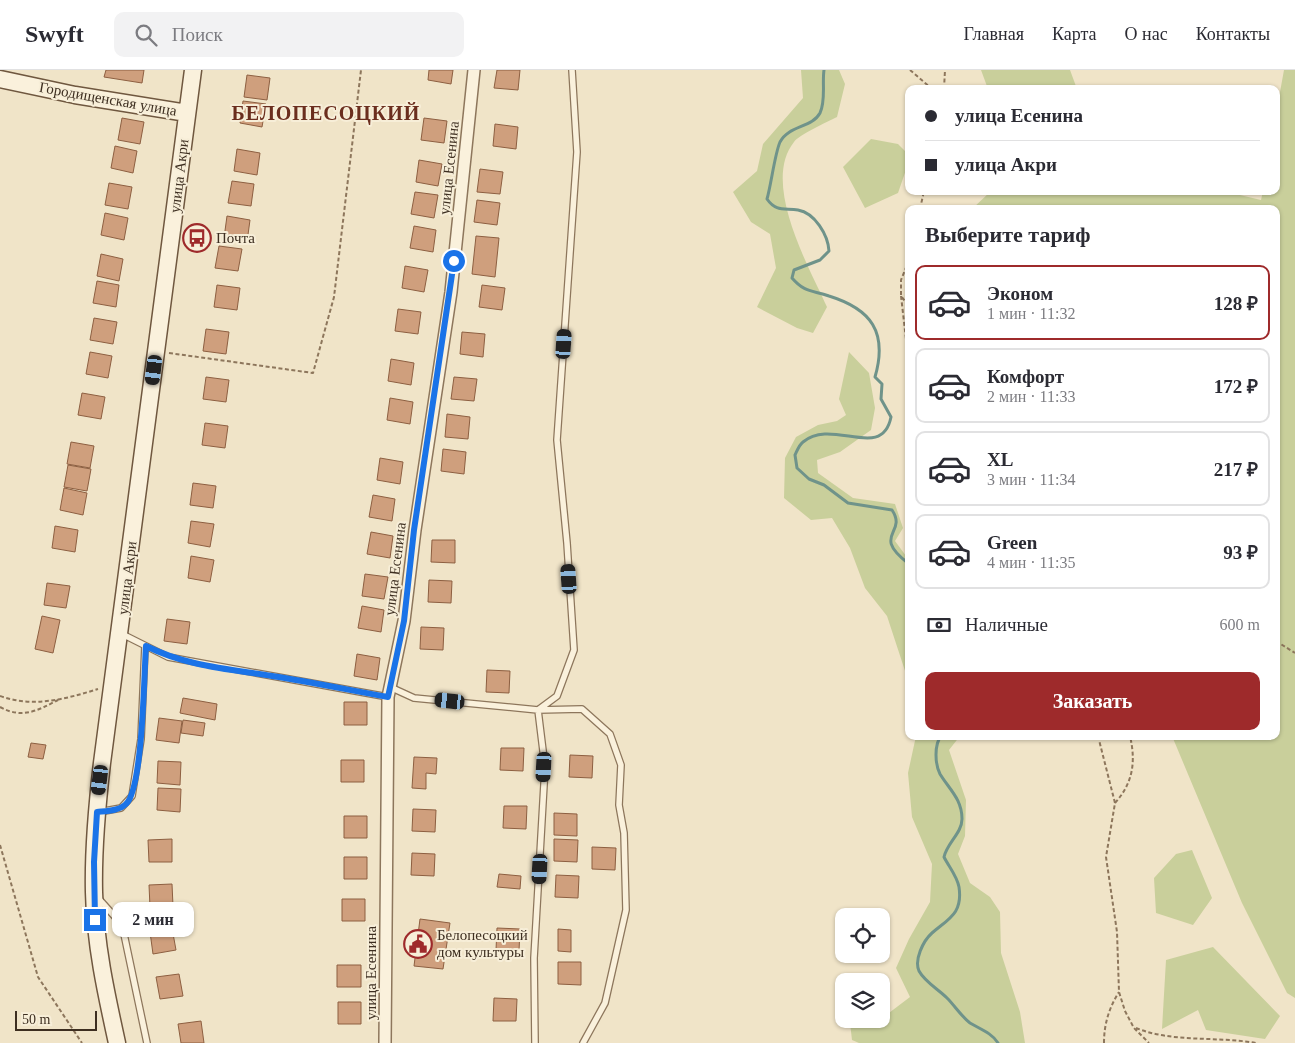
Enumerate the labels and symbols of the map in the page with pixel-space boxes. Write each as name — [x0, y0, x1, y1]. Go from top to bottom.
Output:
street label: Городищенская улица — [38, 79, 178, 119]
district label: БЕЛОПЕСОЦКИЙ — [232, 102, 420, 125]
street label: улица Есенина — [436, 120, 462, 216]
street label: улица Акри — [167, 138, 191, 214]
bus stop icon: Почта — [182, 223, 212, 253]
place label: Почта — [216, 230, 255, 246]
route start — [443, 250, 465, 272]
car — [555, 329, 572, 359]
car — [144, 354, 163, 386]
street label: улица Есенина — [381, 521, 409, 617]
street label: улица Акри — [115, 540, 139, 616]
car — [560, 564, 577, 594]
car — [434, 692, 465, 710]
car — [535, 752, 552, 782]
car — [90, 764, 109, 796]
car — [531, 854, 548, 884]
callout: 2 мин — [112, 902, 195, 938]
route end — [84, 909, 106, 931]
street label: улица Есенина — [363, 926, 379, 1020]
place label: Белопесоцкий дом культуры — [437, 927, 528, 960]
public building icon: Белопесоцкий дом культуры — [403, 929, 433, 959]
scale bar — [15, 1008, 98, 1031]

